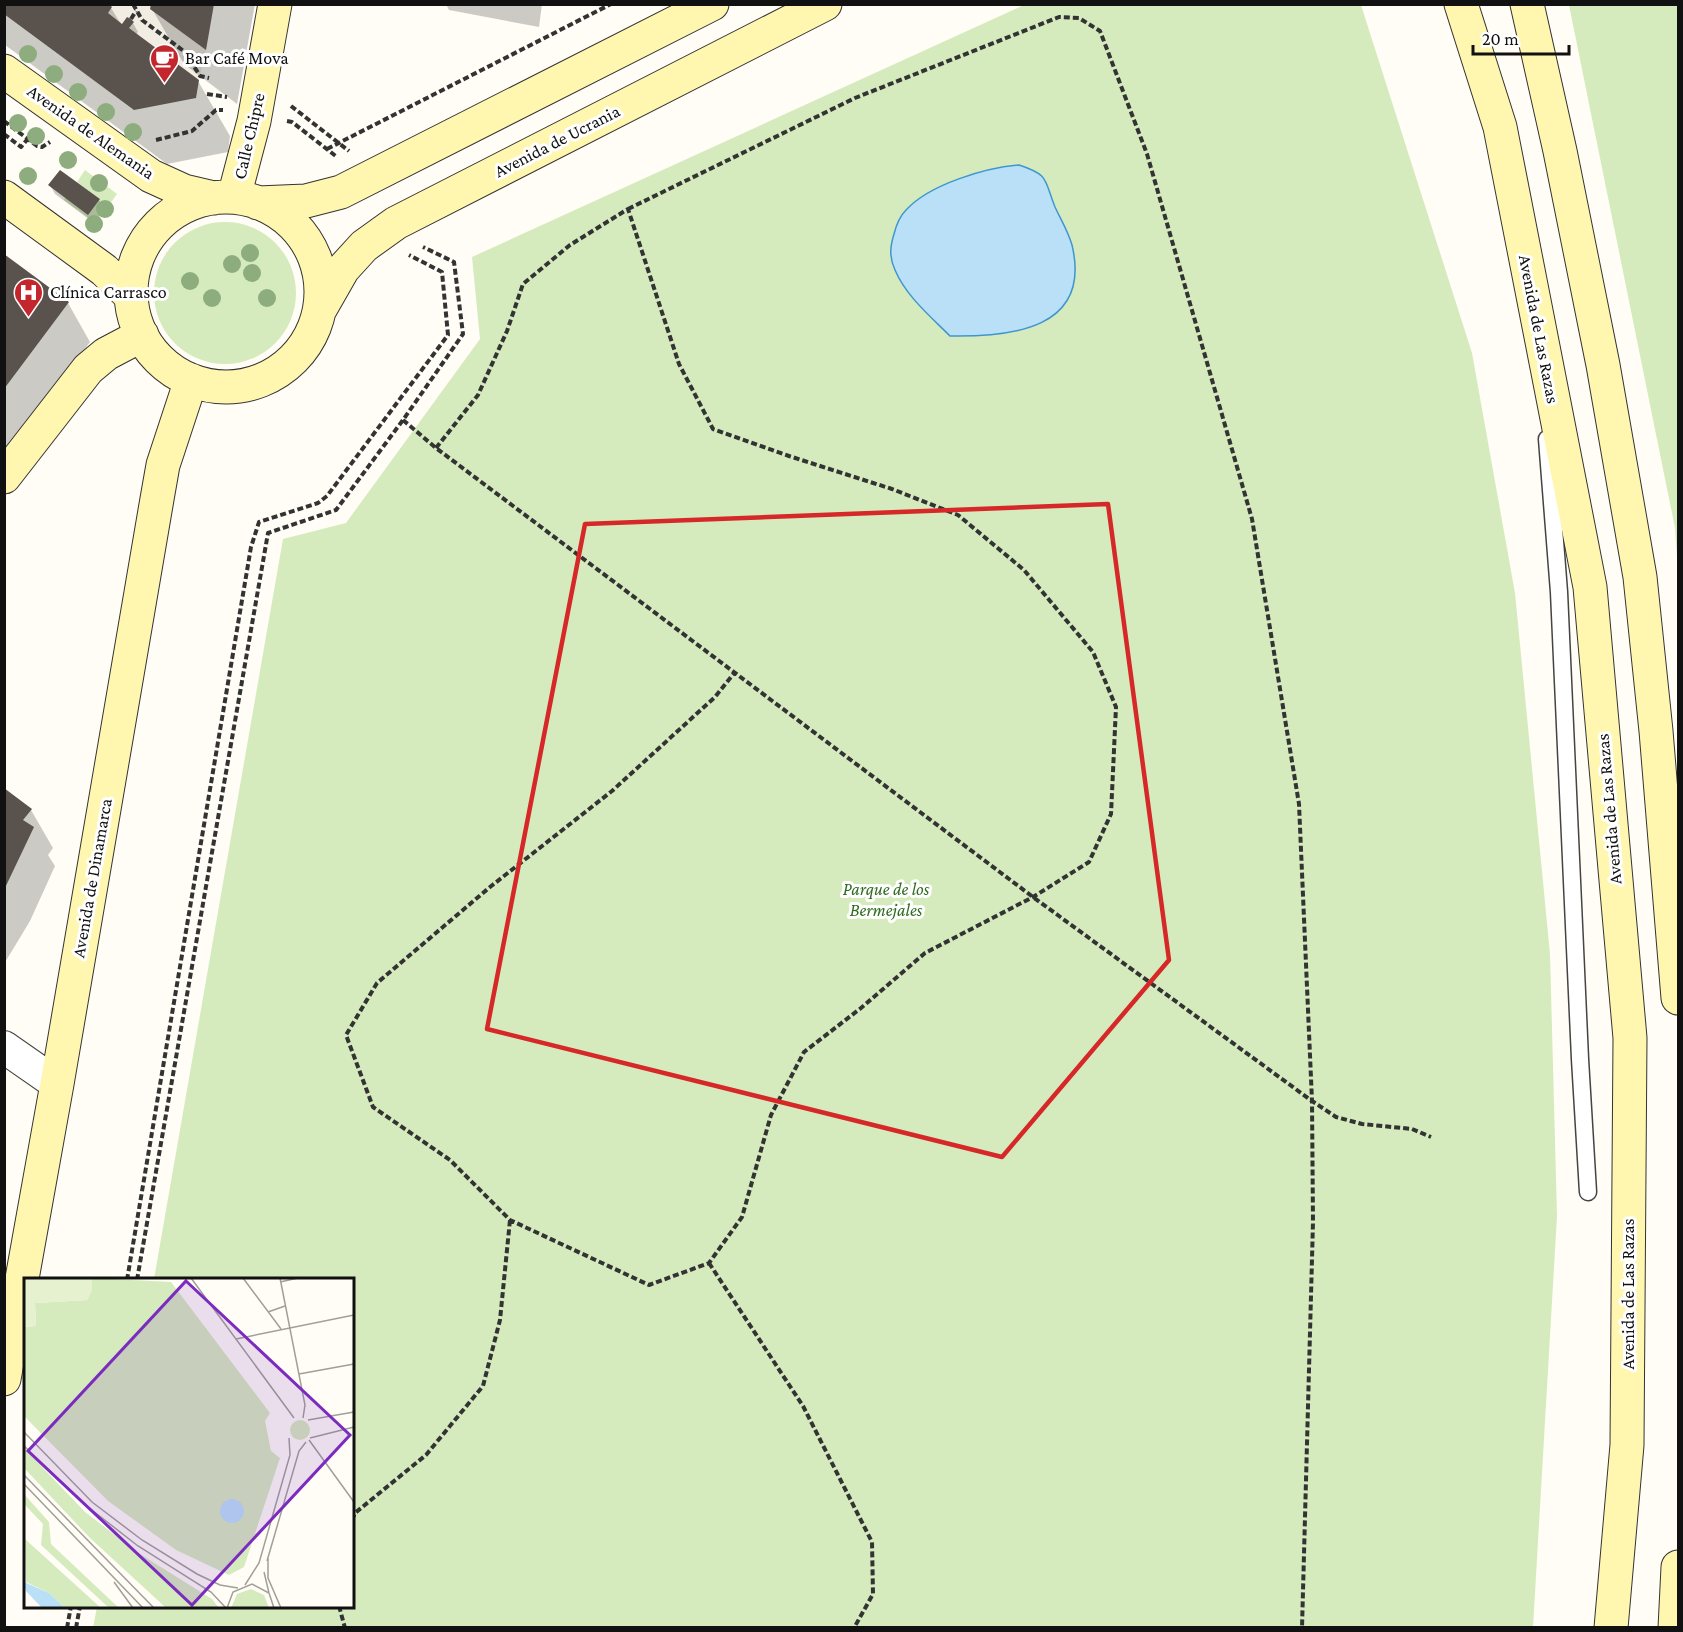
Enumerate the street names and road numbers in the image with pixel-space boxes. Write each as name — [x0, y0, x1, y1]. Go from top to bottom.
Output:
street label: Avenida de Alemania — [24, 81, 158, 183]
street label: Calle Chipre — [229, 91, 269, 181]
street label: Avenida de Ucrania — [491, 101, 623, 181]
street label: Avenida de Las Razas — [1515, 253, 1563, 405]
street label: Avenida de Las Razas — [1592, 733, 1626, 885]
street label: Avenida de Dinamarca — [68, 797, 116, 959]
street label: Avenida de Las Razas — [1618, 1218, 1638, 1370]

